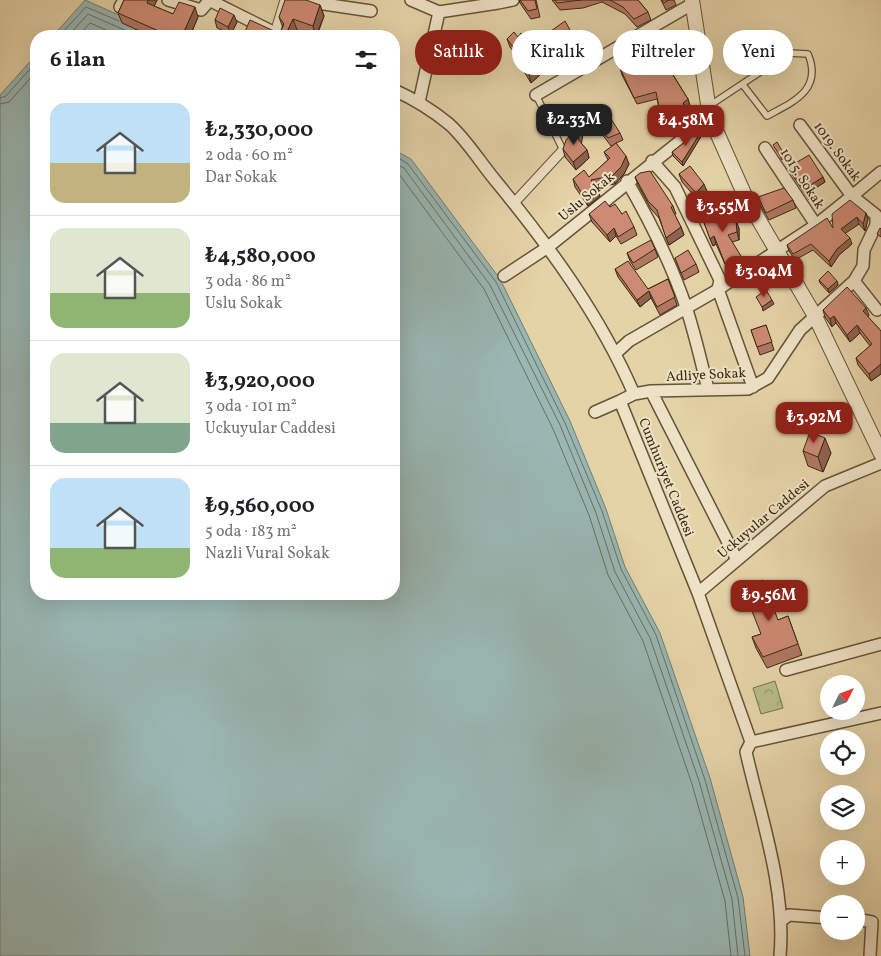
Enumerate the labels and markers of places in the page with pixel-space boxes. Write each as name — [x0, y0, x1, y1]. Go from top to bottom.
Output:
pin: ₺2.33M — [533, 104, 615, 146]
pin: ₺4.58M — [645, 104, 727, 147]
pin: ₺3.55M — [682, 190, 764, 233]
pin: ₺3.04M — [723, 256, 805, 298]
pin: ₺3.92M — [773, 402, 855, 444]
pin: ₺9.56M — [728, 580, 810, 622]

